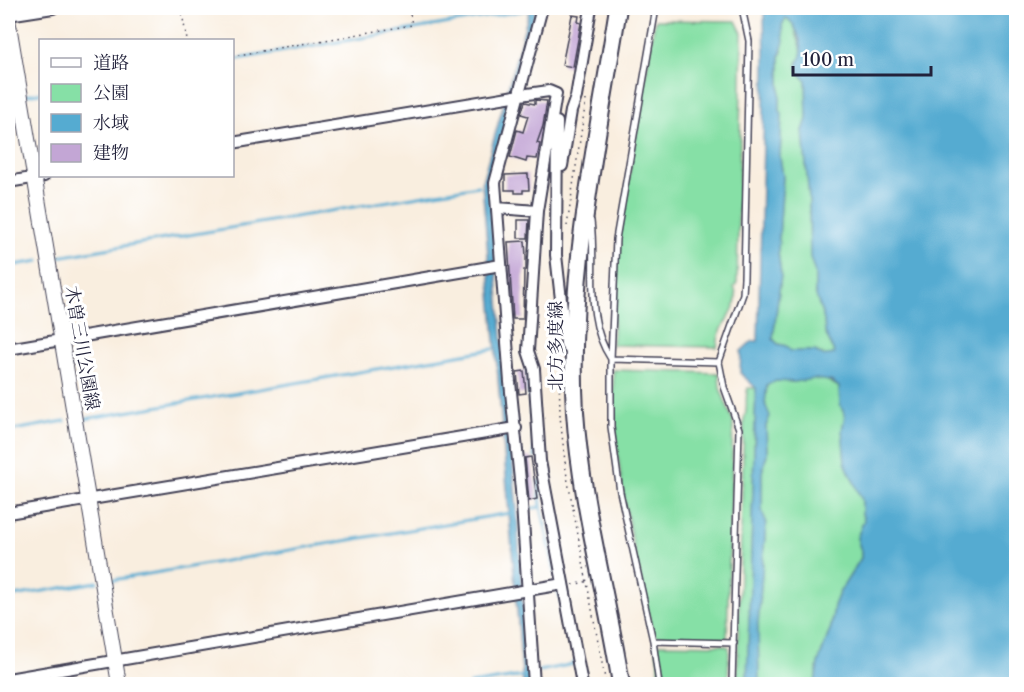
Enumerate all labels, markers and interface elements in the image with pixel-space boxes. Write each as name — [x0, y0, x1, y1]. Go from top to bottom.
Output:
legend — [39, 39, 234, 177]
scale bar — [793, 39, 931, 77]
text: 100 m — [802, 49, 854, 71]
text: 道路 — [93, 52, 129, 74]
text: 公園 — [93, 82, 129, 104]
text: 水域 — [93, 112, 129, 134]
text: 建物 — [93, 142, 129, 164]
street label: 木曽三川公園線 — [60, 284, 104, 412]
street label: 北方多度線 — [545, 301, 567, 391]

